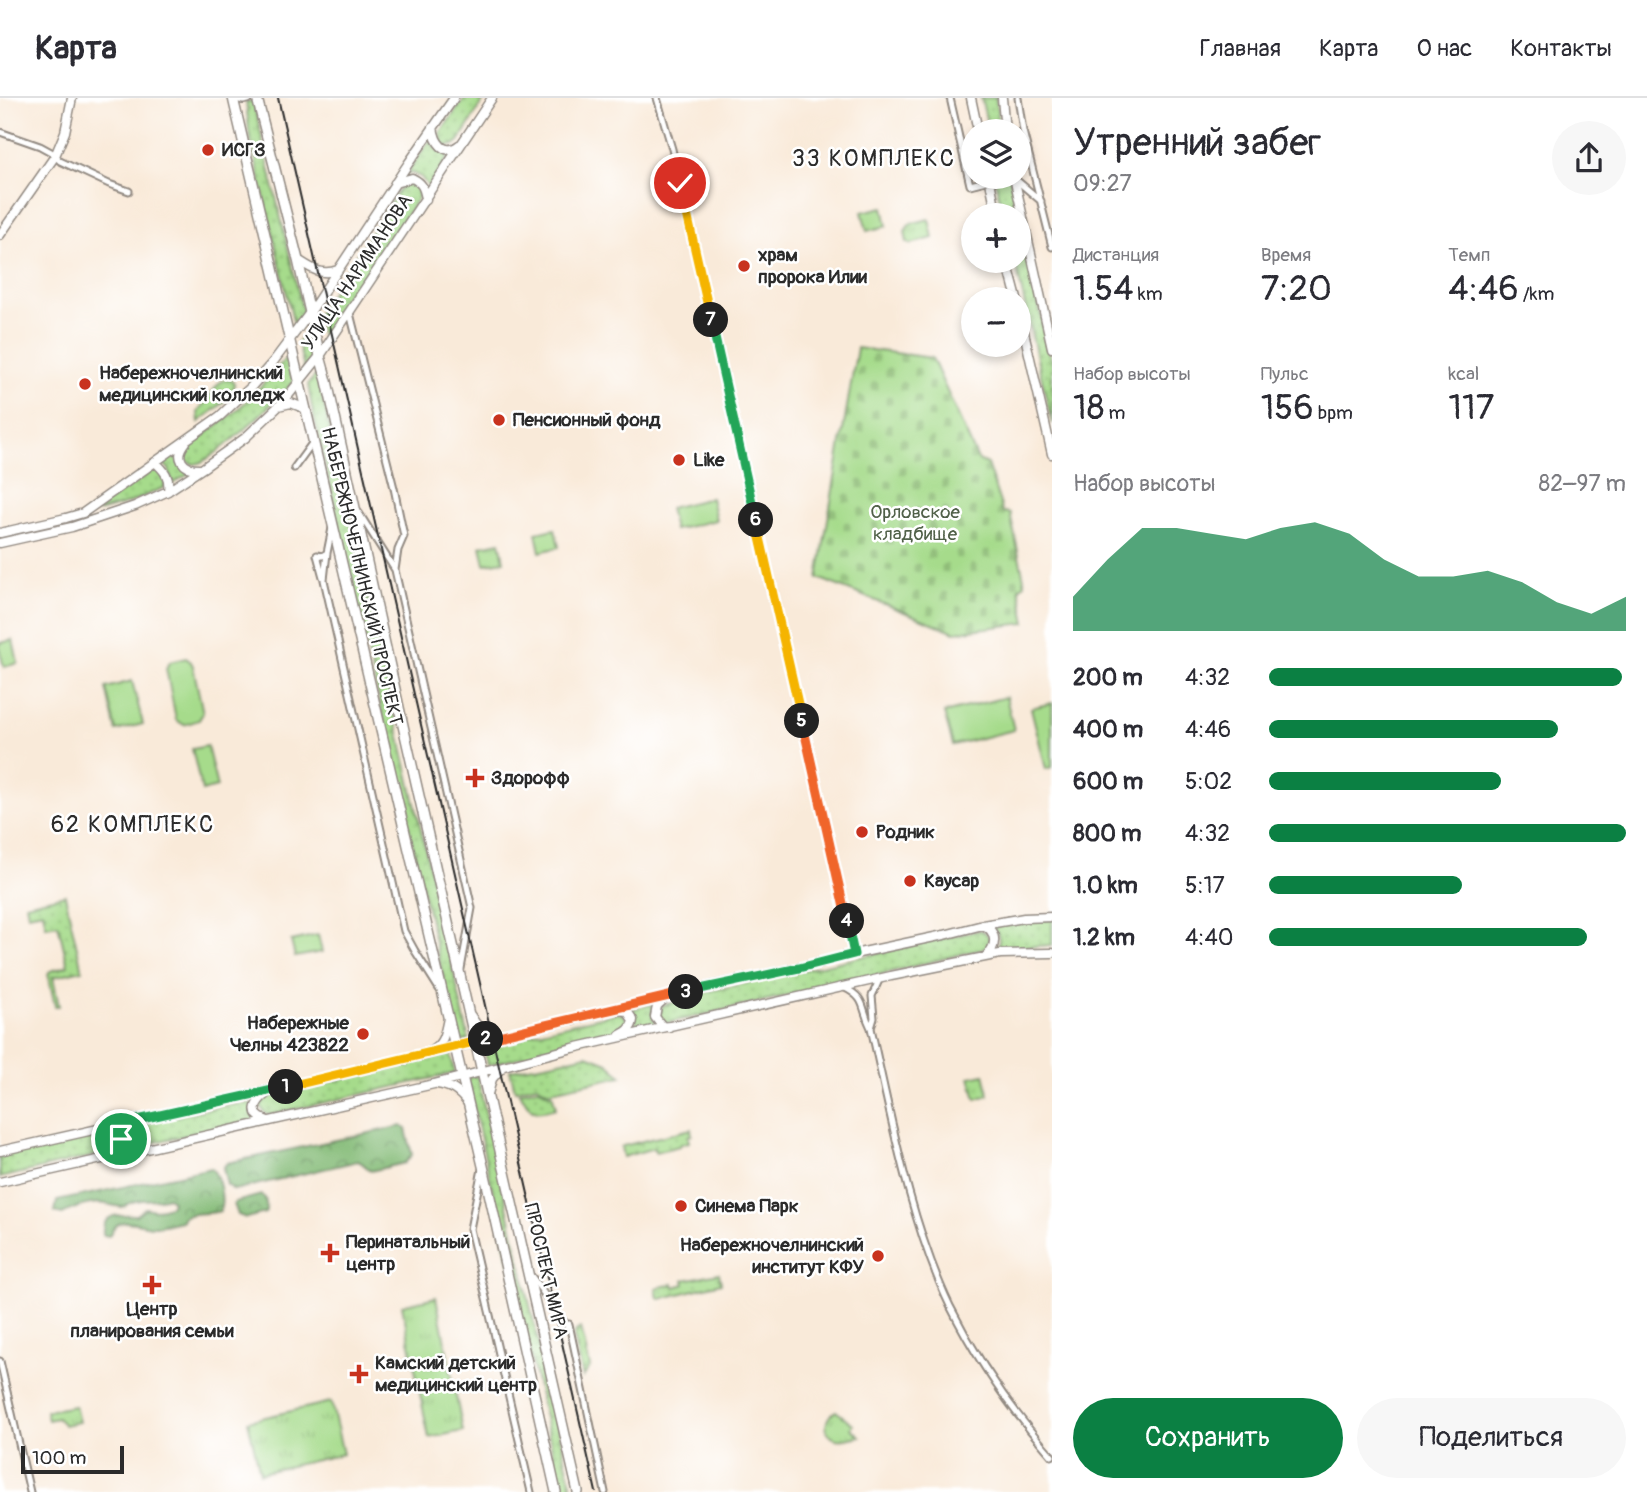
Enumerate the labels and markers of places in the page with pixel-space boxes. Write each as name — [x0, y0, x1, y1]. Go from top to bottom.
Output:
place label: ИСГЗ — [222, 138, 266, 162]
marker: ИСГЗ — [200, 142, 216, 158]
pin — [650, 153, 710, 213]
place label: храм пророка Илии — [757, 243, 868, 289]
marker: храм пророка Илии — [736, 258, 752, 274]
pin: 7 — [694, 302, 728, 338]
place label: Набережночелнинский медицинский колледж — [99, 361, 286, 407]
marker: Набережночелнинский медицинский колледж — [77, 376, 93, 392]
place label: Пенсионный фонд — [513, 408, 661, 432]
marker: Пенсионный фонд — [491, 412, 507, 428]
place label: Like — [693, 448, 725, 472]
marker: Like — [671, 452, 687, 468]
pin: 6 — [738, 502, 774, 538]
pin: 5 — [784, 704, 820, 738]
place label: Здорофф — [491, 766, 570, 790]
marker: Здорофф — [465, 768, 485, 788]
place label: Родник — [876, 820, 935, 844]
marker: Родник — [854, 824, 870, 840]
place label: Каусар — [924, 869, 979, 893]
marker: Каусар — [902, 873, 918, 889]
pin: 4 — [830, 904, 864, 938]
pin: 3 — [668, 974, 704, 1010]
place label: Набережные Челны 423822 — [230, 1011, 350, 1057]
pin: 2 — [468, 1021, 504, 1056]
marker: Набережные Челны 423822 — [355, 1026, 371, 1042]
pin: 1 — [268, 1070, 304, 1104]
pin — [91, 1109, 151, 1169]
place label: Синема Парк — [695, 1194, 799, 1218]
marker: Синема Парк — [673, 1198, 689, 1214]
place label: Перинатальный центр — [346, 1230, 470, 1276]
place label: Набережночелнинский институт КФУ — [680, 1233, 865, 1279]
marker: Перинатальный центр — [320, 1243, 340, 1263]
marker: Набережночелнинский институт КФУ — [870, 1248, 886, 1264]
marker: Центр планирования семьи — [142, 1275, 162, 1295]
place label: Центр планирования семьи — [70, 1297, 234, 1343]
place label: Камский детский медицинский центр — [375, 1351, 537, 1397]
marker: Камский детский медицинский центр — [349, 1364, 369, 1384]

